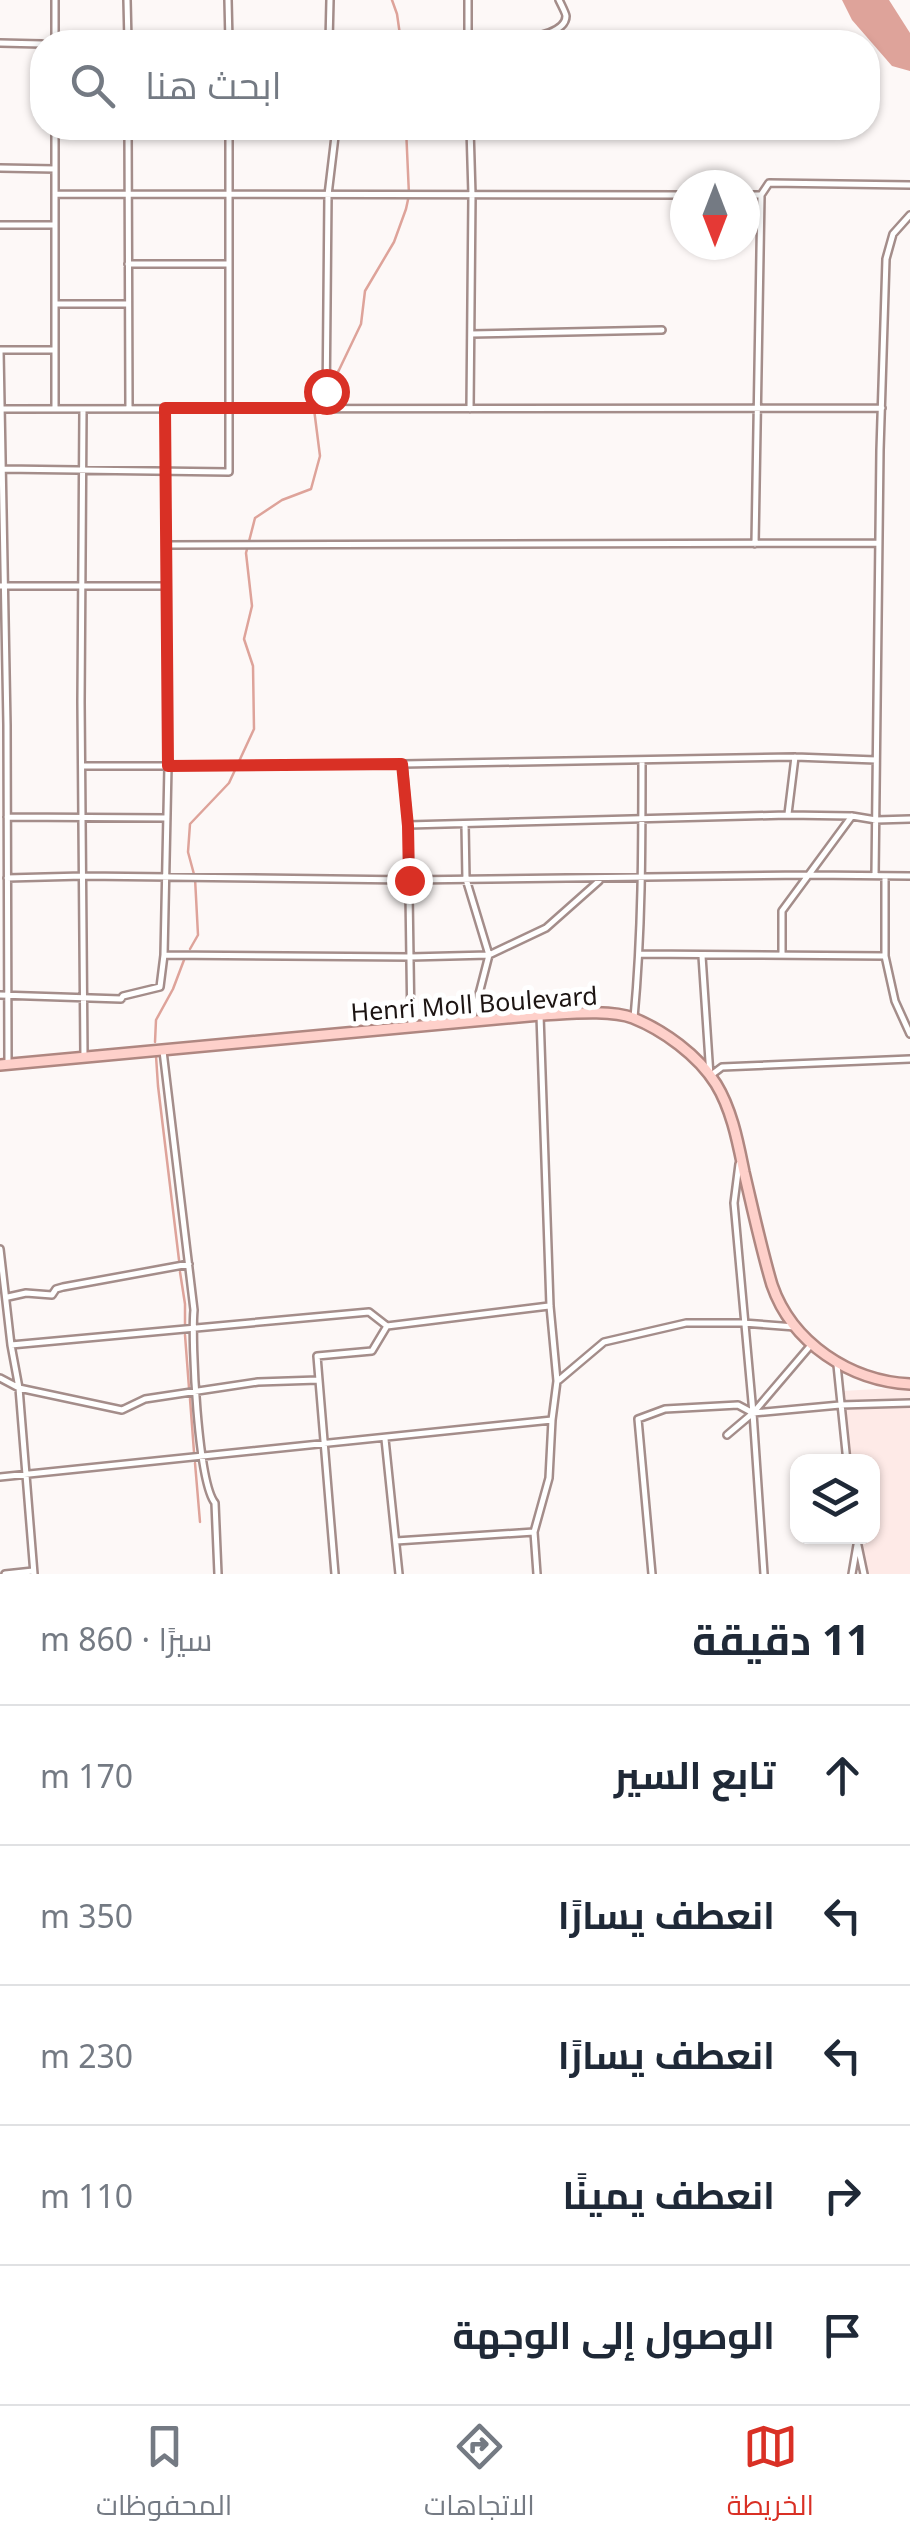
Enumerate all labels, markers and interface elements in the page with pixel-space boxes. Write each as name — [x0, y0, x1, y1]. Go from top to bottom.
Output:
search box — [30, 30, 880, 140]
icon: search — [65, 58, 120, 113]
text: ابحث هنا — [145, 58, 282, 110]
north arrow — [670, 170, 760, 260]
route start — [304, 369, 350, 415]
route end — [387, 858, 433, 904]
street label: Henri Moll Boulevard — [349, 977, 599, 1029]
map controls — [790, 1454, 880, 1544]
button: layers — [790, 1454, 880, 1544]
text: 11 دقيقة — [692, 1610, 870, 1667]
text: سيرًا · 860 m — [40, 1617, 212, 1660]
text: تابع السير — [614, 1748, 775, 1800]
icon: ahead — [815, 1748, 870, 1803]
text: 170 m — [40, 1754, 133, 1797]
text: انعطف يسارًا — [558, 1888, 775, 1940]
icon: left — [815, 1888, 870, 1943]
text: 350 m — [40, 1894, 133, 1937]
text: انعطف يسارًا — [558, 2028, 775, 2080]
icon: left — [815, 2028, 870, 2083]
text: 230 m — [40, 2034, 133, 2077]
text: انعطف يمينًا — [563, 2168, 775, 2220]
icon: right — [815, 2168, 870, 2223]
text: 110 m — [40, 2174, 133, 2217]
text: الوصول إلى الوجهة — [452, 2308, 775, 2360]
icon: arrive — [815, 2308, 870, 2363]
tab: المحفوظات — [96, 2419, 232, 2531]
tab: الاتجاهات — [424, 2419, 535, 2531]
tab: الخريطة — [727, 2419, 814, 2531]

